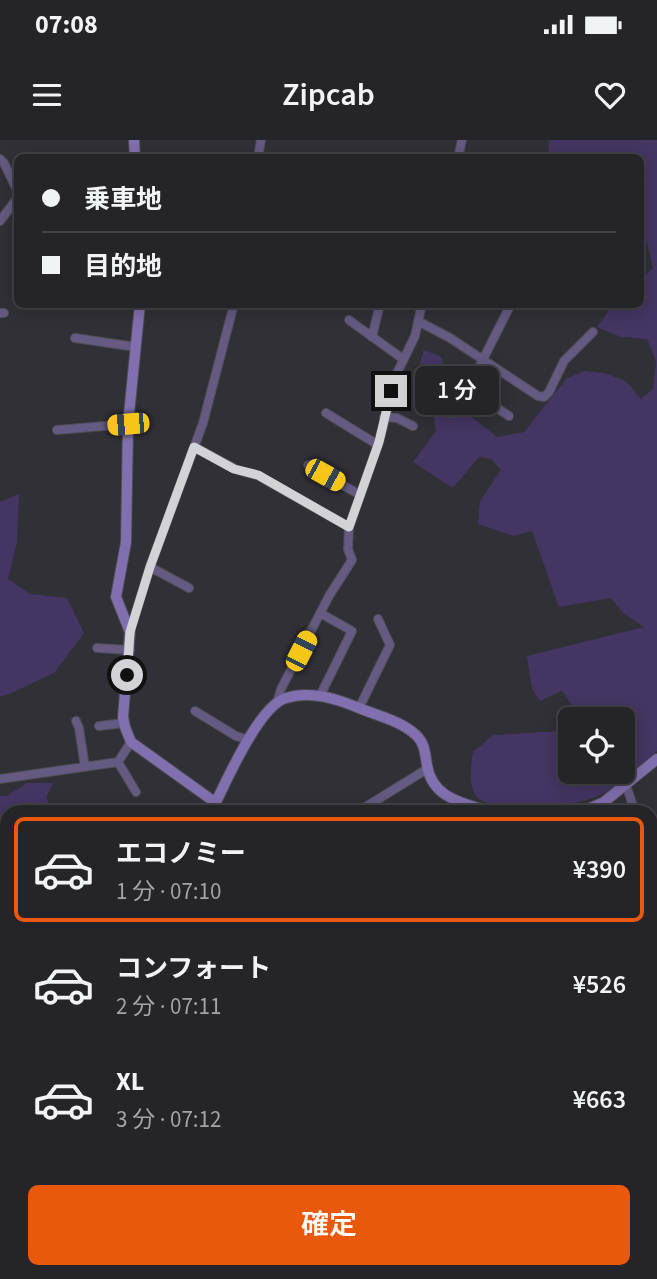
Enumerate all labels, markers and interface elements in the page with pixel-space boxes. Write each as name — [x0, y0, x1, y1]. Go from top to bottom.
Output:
text: 07:08 — [35, 6, 98, 43]
text: Zipcab — [282, 72, 375, 118]
icon: menu — [28, 76, 66, 114]
icon: heart — [591, 76, 629, 114]
text: 乗車地 — [84, 181, 162, 218]
text: 目的地 — [84, 248, 162, 285]
callout: 1 分 — [416, 366, 500, 416]
text: 1 分 — [437, 374, 477, 407]
route end — [375, 375, 407, 407]
car — [107, 412, 150, 436]
car — [302, 456, 349, 494]
car — [283, 628, 320, 674]
route start — [111, 659, 143, 691]
map controls — [558, 707, 635, 784]
button: locate — [558, 707, 635, 784]
text: エコノミー — [116, 835, 246, 872]
icon: car — [32, 838, 95, 901]
text: ¥390 — [573, 851, 626, 888]
text: 1 分 · 07:10 — [116, 875, 221, 908]
text: コンフォート — [116, 950, 271, 987]
icon: car — [32, 953, 95, 1016]
text: ¥526 — [573, 966, 626, 1003]
text: 2 分 · 07:11 — [116, 990, 221, 1023]
text: XL — [116, 1063, 144, 1100]
icon: car — [32, 1068, 95, 1131]
text: ¥663 — [573, 1081, 626, 1118]
text: 3 分 · 07:12 — [116, 1103, 221, 1136]
button: 確定 — [28, 1185, 630, 1265]

